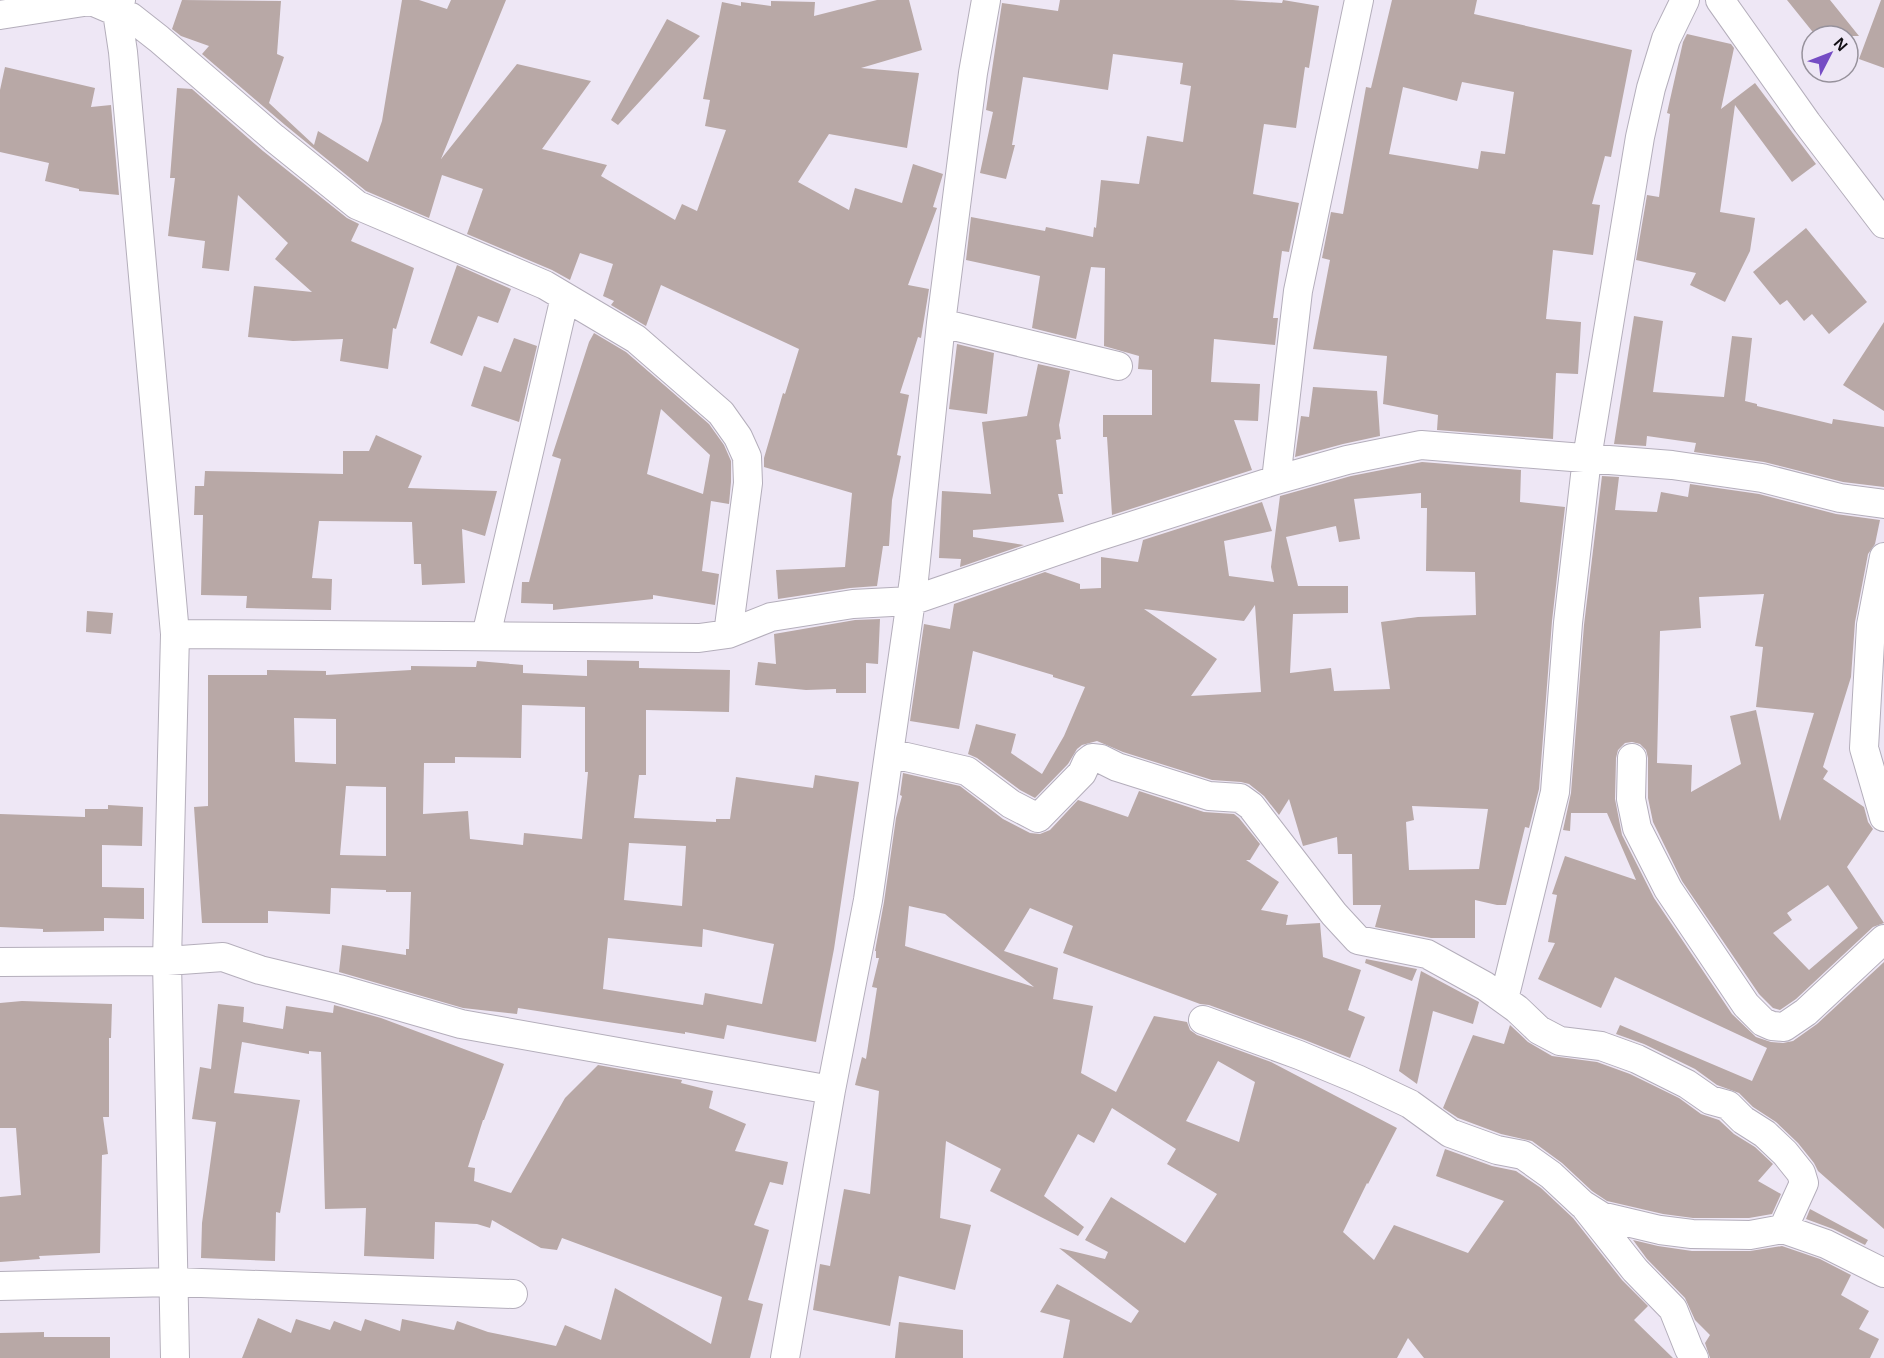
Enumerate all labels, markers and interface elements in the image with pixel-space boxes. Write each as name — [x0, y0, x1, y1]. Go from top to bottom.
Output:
north arrow — [1800, 24, 1860, 84]
text: N — [1831, 34, 1851, 54]

